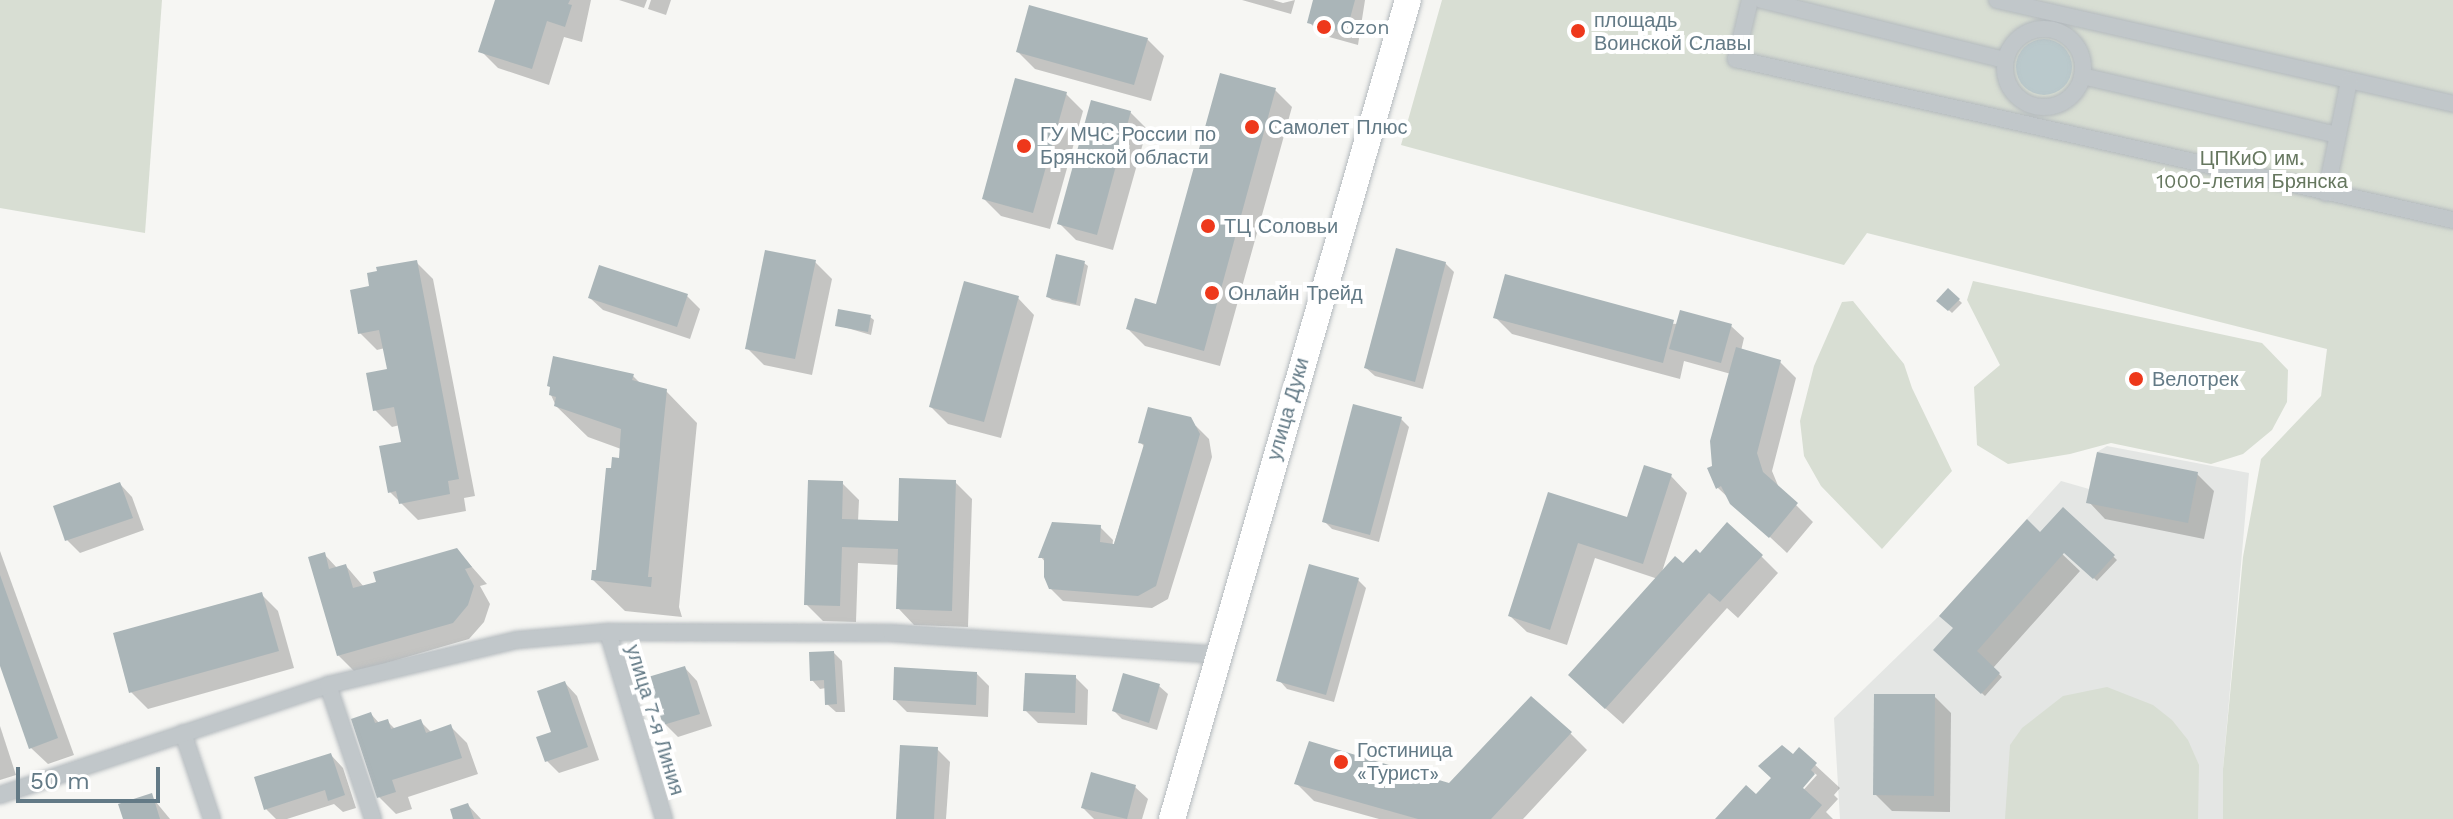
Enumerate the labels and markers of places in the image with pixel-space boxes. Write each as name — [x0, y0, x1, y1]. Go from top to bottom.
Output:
place label: площадь Воинской Славы — [1594, 8, 1751, 55]
place label: Ozon — [1340, 15, 1390, 39]
marker: Ozon — [1315, 18, 1333, 36]
marker: площадь Воинской Славы — [1569, 22, 1587, 40]
place label: Самолет Плюс — [1268, 115, 1407, 139]
marker: Самолет Плюс — [1243, 118, 1261, 136]
place label: ГУ МЧС России по Брянской области — [1040, 122, 1216, 169]
marker: ГУ МЧС России по Брянской области — [1015, 137, 1033, 155]
place label: ТЦ Соловьи — [1224, 214, 1338, 238]
marker: ТЦ Соловьи — [1199, 217, 1217, 235]
place label: Онлайн Трейд — [1228, 281, 1363, 305]
marker: Онлайн Трейд — [1203, 284, 1221, 302]
place label: Велотрек — [2152, 367, 2239, 391]
marker: Велотрек — [2127, 370, 2145, 388]
place label: Гостиница «Турист» — [1357, 738, 1453, 785]
marker: Гостиница «Турист» — [1332, 753, 1350, 771]

